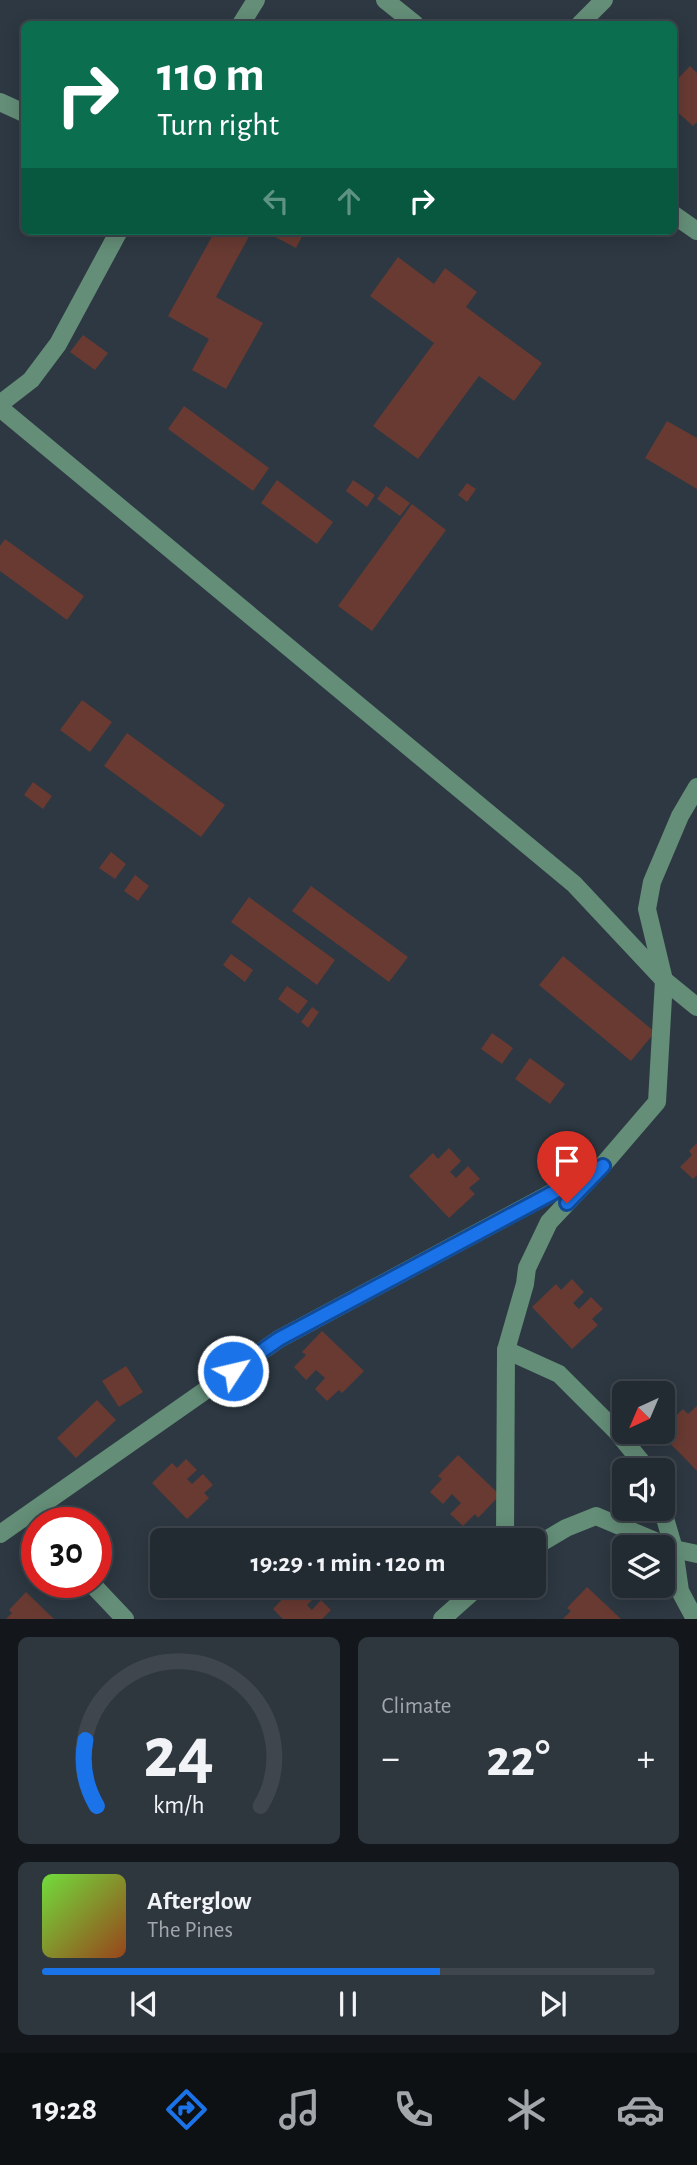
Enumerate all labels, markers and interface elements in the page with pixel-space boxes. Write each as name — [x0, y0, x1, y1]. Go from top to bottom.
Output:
icon: right — [42, 49, 133, 140]
text: 110 m — [157, 51, 265, 100]
text: Turn right — [157, 109, 279, 141]
icon: left — [257, 182, 295, 220]
icon: ahead — [330, 182, 368, 220]
icon: right — [403, 182, 441, 220]
pin — [537, 1131, 597, 1203]
icon: arrive — [548, 1142, 586, 1180]
position arrow — [196, 1334, 270, 1408]
north arrow — [612, 1381, 676, 1444]
map controls — [612, 1381, 675, 1598]
button: sound — [612, 1458, 675, 1521]
speed limit sign: 30 — [21, 1507, 112, 1598]
button: layers — [612, 1535, 675, 1598]
text: 19:29 · 1 min · 120 m — [250, 1550, 446, 1576]
text: Climate — [382, 1695, 451, 1718]
text: 24 — [143, 1719, 214, 1792]
text: 22° — [486, 1733, 550, 1785]
text: − — [382, 1740, 400, 1778]
text: + — [637, 1740, 655, 1778]
text: km/h — [153, 1793, 205, 1818]
text: Afterglow — [147, 1888, 251, 1914]
text: The Pines — [147, 1919, 233, 1942]
icon: previous — [125, 1985, 163, 2023]
icon: pause — [329, 1985, 367, 2023]
icon: next — [534, 1985, 572, 2023]
icon: directions — [162, 2085, 211, 2134]
icon: music — [275, 2085, 324, 2134]
icon: phone — [389, 2085, 438, 2134]
icon: climate — [502, 2085, 551, 2134]
icon: car — [616, 2085, 665, 2134]
text: 19:28 — [32, 2093, 97, 2125]

